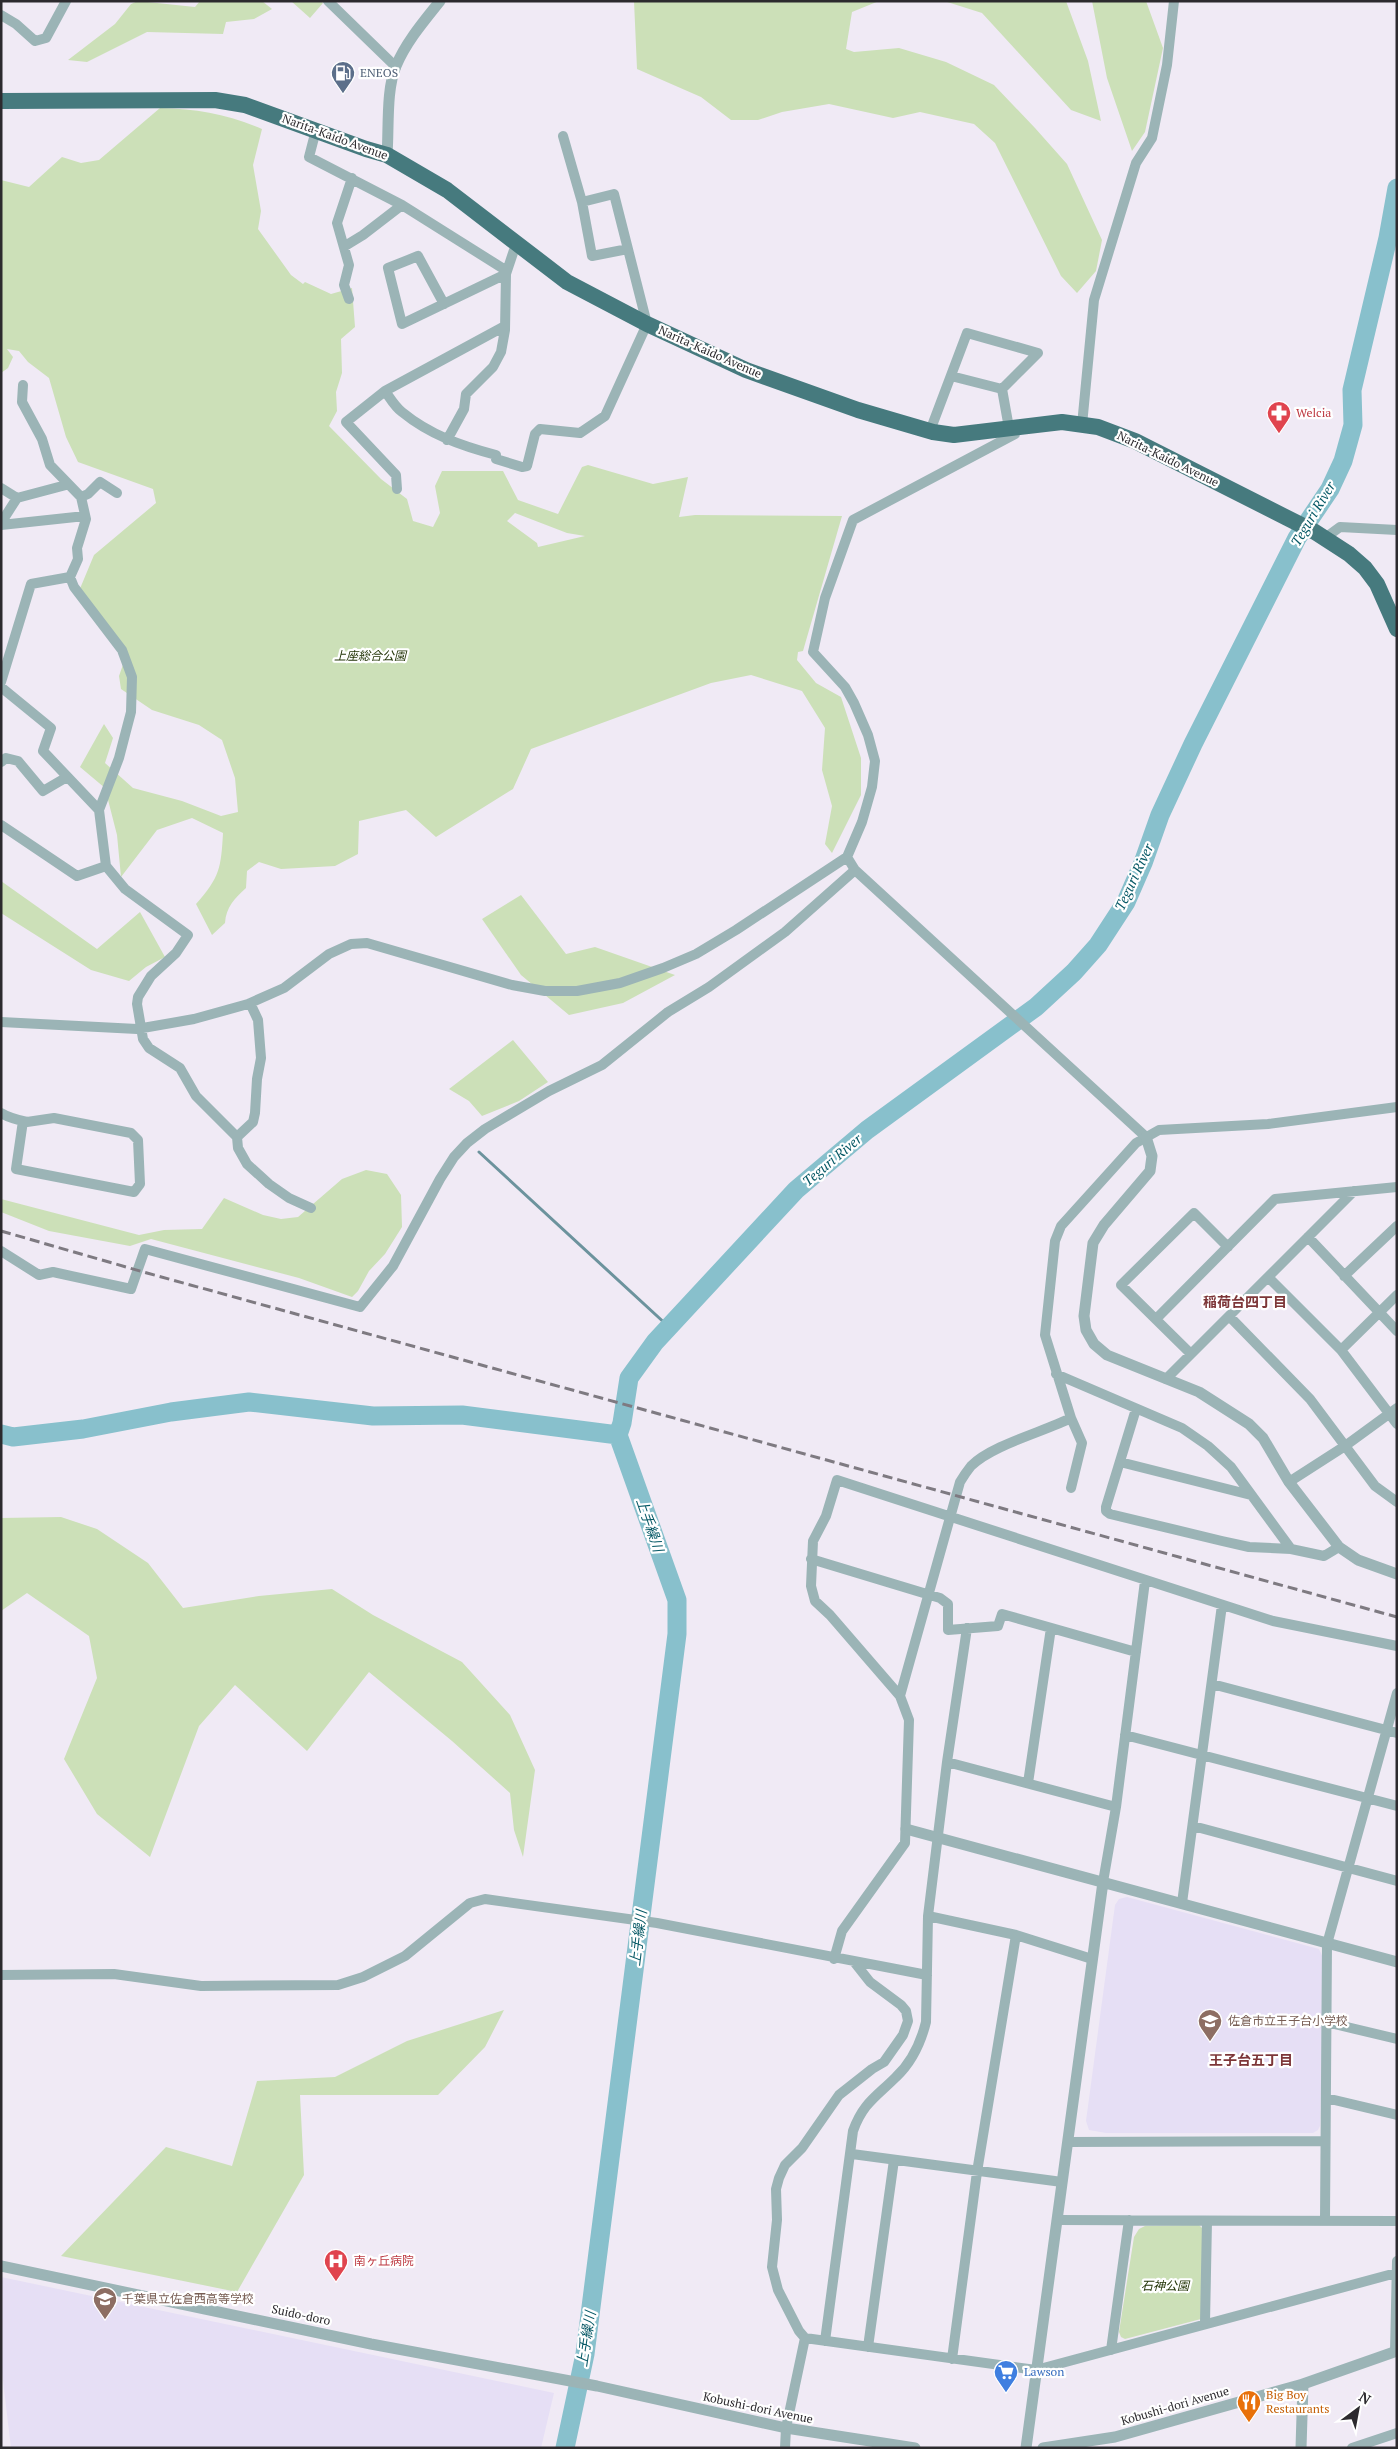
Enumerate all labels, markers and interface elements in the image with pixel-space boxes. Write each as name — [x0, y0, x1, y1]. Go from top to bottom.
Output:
fuel station icon: ENEOS — [330, 60, 356, 94]
place label: ENEOS — [360, 65, 398, 80]
street label: Narita-Kaido Avenue — [280, 110, 390, 163]
street label: Narita-Kaido Avenue — [656, 322, 764, 381]
pharmacy icon: Welcia — [1266, 400, 1292, 434]
place label: Welcia — [1296, 405, 1331, 420]
street label: Narita-Kaido Avenue — [1115, 427, 1222, 490]
water label: Teguri River — [1286, 477, 1340, 549]
park label: 上座総合公園 — [334, 648, 408, 663]
water label: Teguri River — [1110, 840, 1158, 913]
water label: Teguri River — [798, 1129, 866, 1190]
district label: 稲荷台四丁目 — [1203, 1292, 1287, 1311]
water label: 上手繰川 — [632, 1495, 669, 1556]
water label: 上手繰川 — [625, 1907, 651, 1967]
school or university icon: 佐倉市立王子台小学校 — [1197, 2008, 1223, 2042]
place label: 佐倉市立王子台小学校 — [1228, 2013, 1348, 2028]
district label: 王子台五丁目 — [1209, 2050, 1293, 2069]
hospital icon: 南ヶ丘病院 — [323, 2248, 349, 2282]
place label: 南ヶ丘病院 — [354, 2253, 414, 2268]
park label: 石神公園 — [1141, 2278, 1191, 2293]
school or university icon: 千葉県立佐倉西高等学校 — [92, 2286, 118, 2320]
place label: 千葉県立佐倉西高等学校 — [122, 2291, 254, 2306]
street label: Suido-doro — [270, 2301, 332, 2328]
water label: 上手繰川 — [572, 2308, 600, 2368]
supermarket icon: Lawson — [993, 2359, 1019, 2393]
place label: Lawson — [1024, 2364, 1064, 2379]
street label: Kobushi-dori Avenue — [1119, 2383, 1231, 2428]
north arrow — [1333, 2384, 1383, 2434]
place label: Big Boy Restaurants — [1266, 2387, 1330, 2416]
text: N — [1356, 2387, 1375, 2409]
street label: Kobushi-dori Avenue — [702, 2389, 814, 2426]
restaurant icon: Big Boy Restaurants — [1236, 2389, 1262, 2423]

